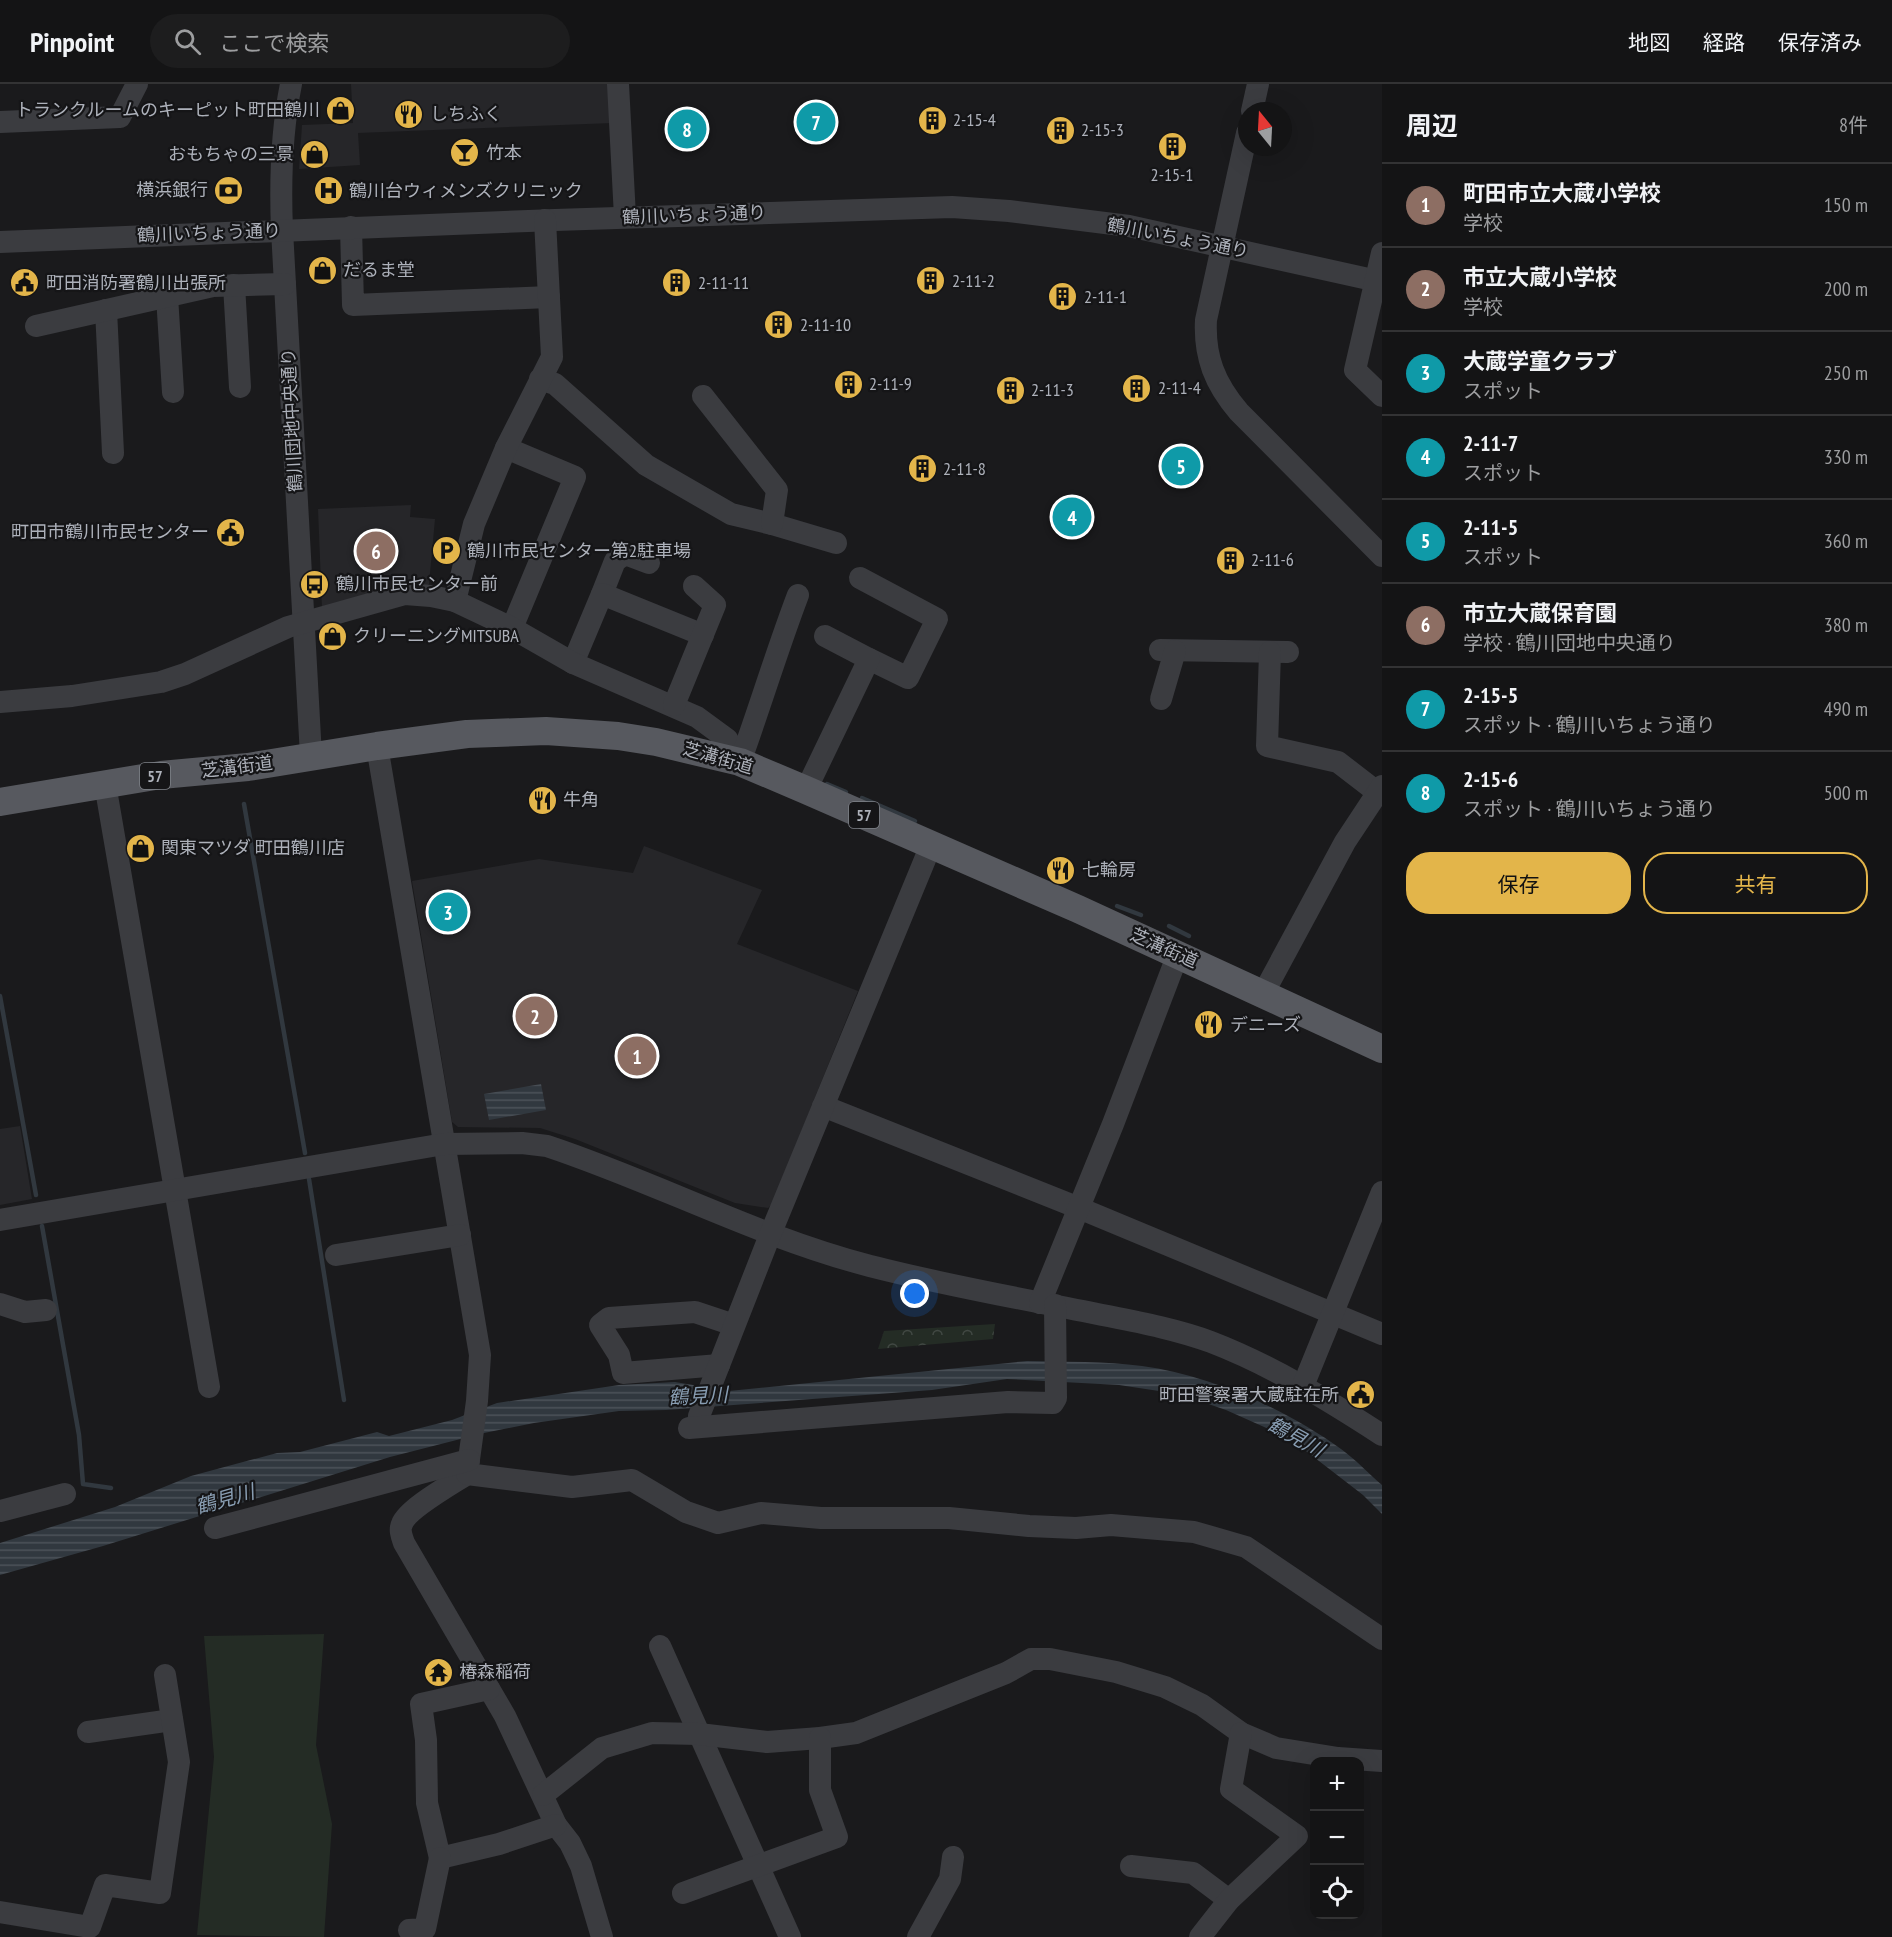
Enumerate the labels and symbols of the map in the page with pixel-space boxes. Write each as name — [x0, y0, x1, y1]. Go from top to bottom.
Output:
shop icon: トランクルームのキーピット町田鶴川 — [325, 94, 357, 126]
place label: トランクルームのキーピット町田鶴川 — [15, 98, 320, 121]
restaurant icon: しちふく — [393, 98, 425, 130]
pin: 7 — [796, 99, 836, 144]
place label: しちふく — [430, 102, 502, 125]
north arrow — [1238, 102, 1292, 156]
building icon: 2-15-4 — [916, 104, 948, 136]
pin: 8 — [668, 106, 706, 152]
place label: 2-15-4 — [953, 108, 996, 131]
building icon: 2-15-3 — [1044, 114, 1076, 146]
place label: 2-15-3 — [1081, 118, 1124, 141]
building icon: 2-15-1 — [1156, 130, 1188, 162]
bar icon: 竹本 — [449, 137, 481, 169]
shop icon: おもちゃの三景 — [299, 138, 331, 170]
place label: 竹本 — [486, 141, 522, 164]
place label: おもちゃの三景 — [168, 142, 294, 165]
place label: 2-15-1 — [1151, 163, 1193, 186]
bank icon: 横浜銀行 — [213, 174, 245, 206]
hospital icon: 鶴川台ウィメンズクリニック — [312, 175, 344, 207]
place label: 横浜銀行 — [136, 178, 208, 201]
place label: 鶴川台ウィメンズクリニック — [349, 179, 583, 202]
street label: 鶴川いちょう通り — [622, 200, 766, 229]
street label: 鶴川いちょう通り — [1105, 212, 1251, 263]
street label: 鶴川いちょう通り — [137, 218, 281, 247]
shop icon: だるま堂 — [306, 254, 338, 286]
place label: だるま堂 — [343, 258, 415, 281]
building icon: 2-11-2 — [915, 265, 947, 297]
public building icon: 町田消防署鶴川出張所 — [9, 267, 41, 299]
building icon: 2-11-11 — [661, 267, 693, 299]
place label: 2-11-2 — [952, 269, 995, 292]
place label: 町田消防署鶴川出張所 — [46, 271, 226, 294]
place label: 2-11-11 — [698, 271, 749, 294]
building icon: 2-11-1 — [1047, 281, 1079, 313]
place label: 2-11-1 — [1084, 285, 1127, 308]
building icon: 2-11-10 — [763, 309, 795, 341]
place label: 2-11-10 — [800, 313, 851, 336]
street label: 鶴川団地中央通り — [276, 348, 307, 493]
building icon: 2-11-9 — [832, 368, 864, 400]
place label: 2-11-9 — [869, 372, 912, 395]
building icon: 2-11-4 — [1121, 372, 1153, 404]
building icon: 2-11-3 — [994, 374, 1026, 406]
place label: 2-11-4 — [1158, 376, 1201, 399]
place label: 2-11-3 — [1031, 378, 1074, 401]
pin: 5 — [1162, 444, 1200, 488]
building icon: 2-11-8 — [906, 453, 938, 485]
place label: 2-11-8 — [943, 457, 986, 480]
pin: 4 — [1052, 494, 1092, 540]
public building icon: 町田市鶴川市民センター — [214, 516, 246, 548]
place label: 町田市鶴川市民センター — [11, 520, 209, 543]
pin: 6 — [356, 528, 395, 574]
parking icon: 鶴川市民センター第2駐車場 — [430, 535, 462, 567]
place label: 鶴川市民センター第2駐車場 — [467, 539, 691, 562]
building icon: 2-11-6 — [1214, 544, 1246, 576]
place label: 2-11-6 — [1251, 548, 1294, 571]
bus stop icon: 鶴川市民センター前 — [299, 568, 331, 600]
place label: 鶴川市民センター前 — [336, 572, 498, 595]
shop icon: クリーニングMITSUBA — [316, 620, 348, 652]
place label: クリーニングMITSUBA — [353, 624, 519, 647]
street label: 芝溝街道 — [680, 737, 756, 778]
street label: 芝溝街道 — [200, 751, 274, 782]
road number: 57 — [140, 763, 170, 789]
restaurant icon: 牛角 — [526, 784, 558, 816]
place label: 牛角 — [563, 788, 599, 811]
road number: 57 — [849, 802, 879, 828]
shop icon: 関東マツダ 町田鶴川店 — [124, 832, 156, 864]
place label: 関東マツダ 町田鶴川店 — [161, 836, 345, 859]
restaurant icon: 七輪房 — [1045, 854, 1077, 886]
place label: 七輪房 — [1082, 858, 1136, 881]
pin: 3 — [428, 890, 468, 934]
street label: 芝溝街道 — [1127, 922, 1202, 973]
pin: 2 — [516, 994, 554, 1038]
restaurant icon: デニーズ — [1193, 1009, 1225, 1041]
place label: デニーズ — [1230, 1013, 1301, 1036]
pin: 1 — [618, 1034, 656, 1078]
your location — [900, 1279, 929, 1308]
public building icon: 町田警察署大蔵駐在所 — [1344, 1379, 1376, 1411]
water label: 鶴見川 — [667, 1381, 731, 1411]
place label: 町田警察署大蔵駐在所 — [1159, 1383, 1339, 1406]
water label: 鶴見川 — [1263, 1411, 1330, 1464]
water label: 鶴見川 — [193, 1478, 259, 1520]
temple icon: 椿森稲荷 — [422, 1656, 454, 1688]
place label: 椿森稲荷 — [459, 1660, 531, 1683]

